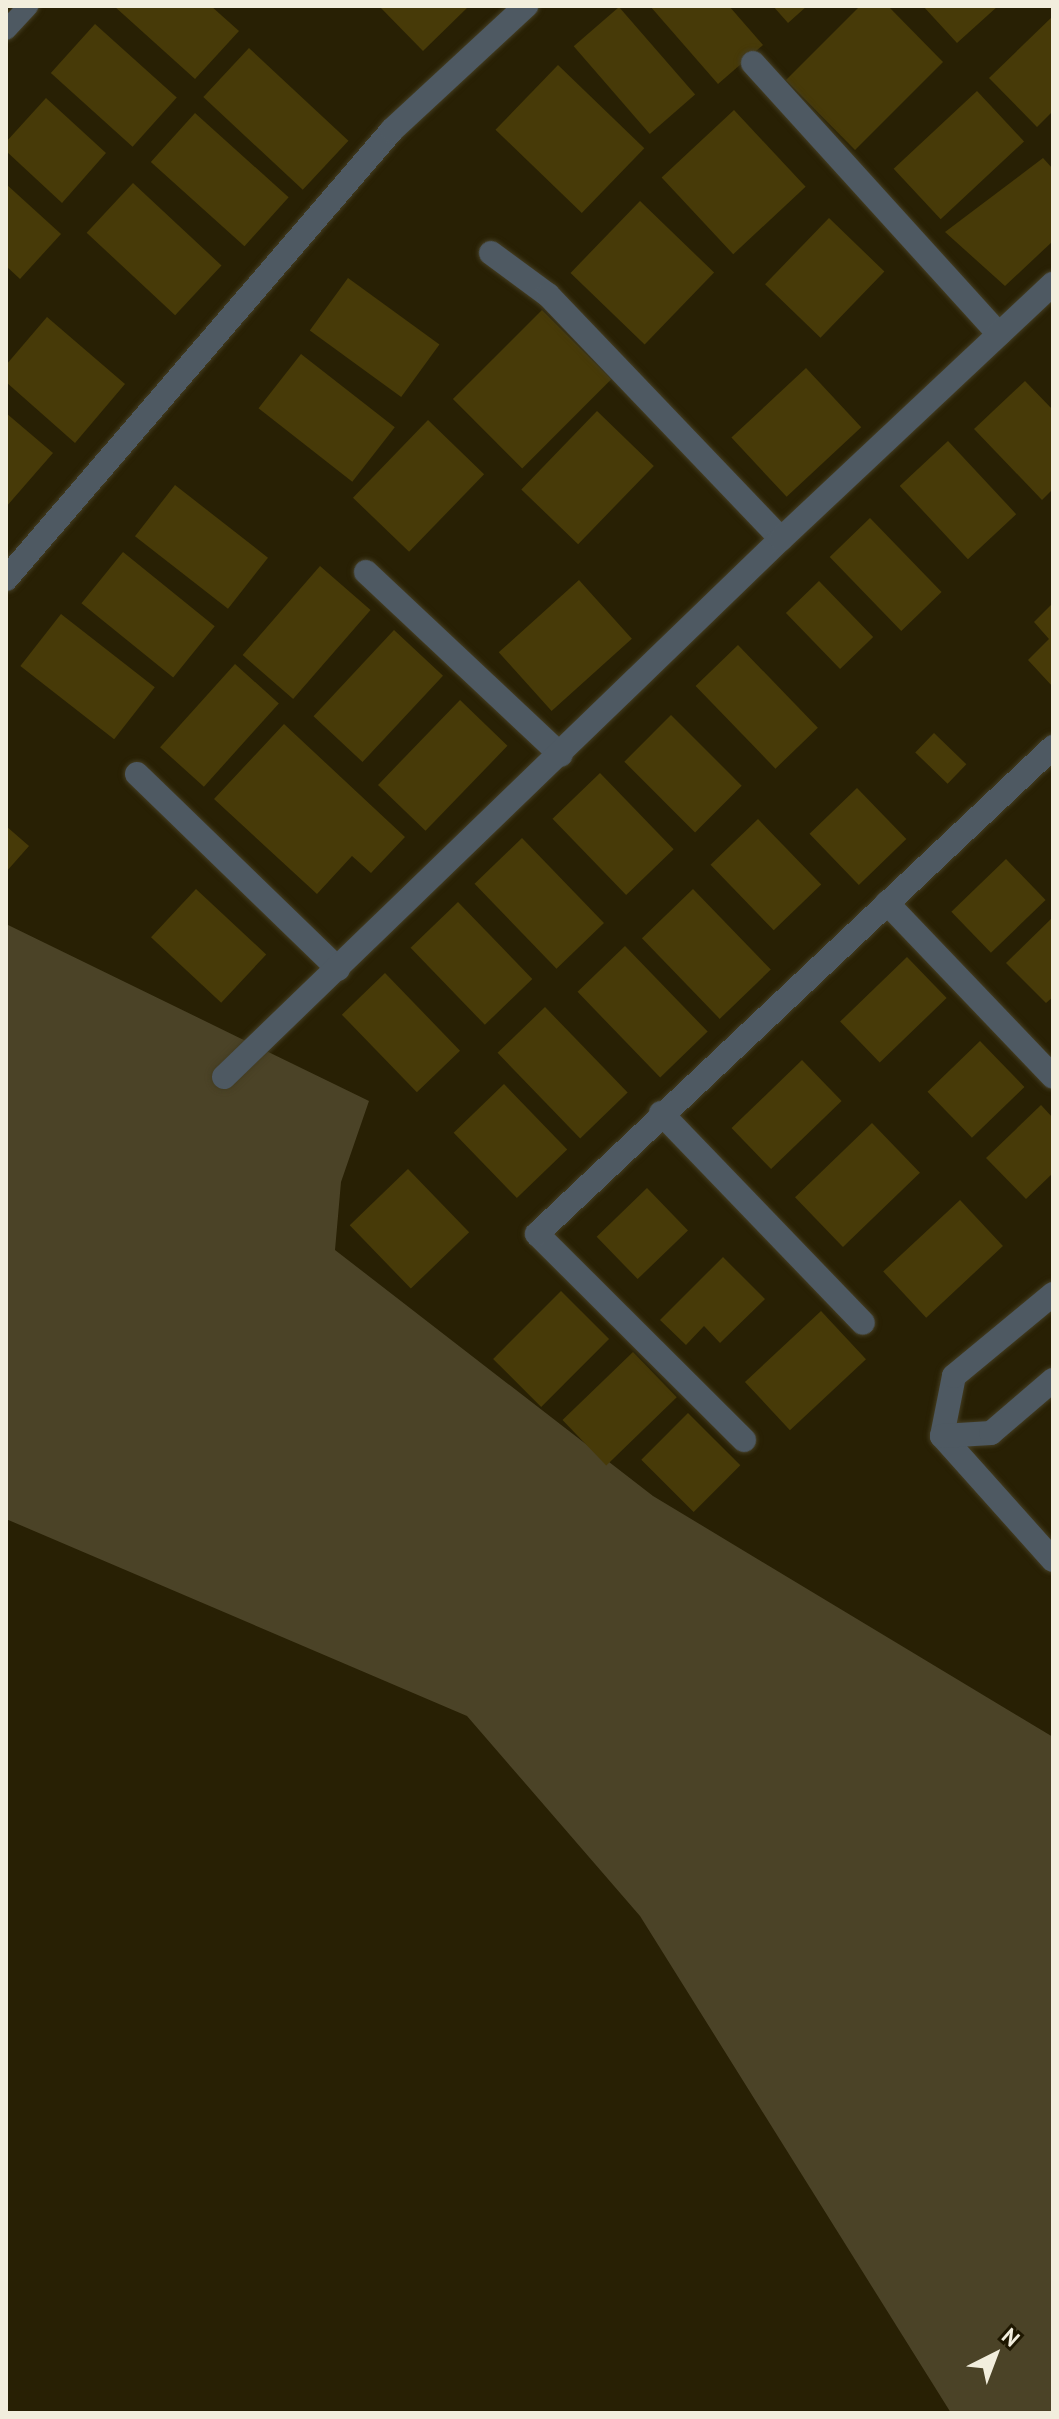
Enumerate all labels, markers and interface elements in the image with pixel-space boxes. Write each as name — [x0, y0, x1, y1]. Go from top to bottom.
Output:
north arrow — [955, 2315, 1035, 2395]
text: N — [996, 2322, 1026, 2352]

